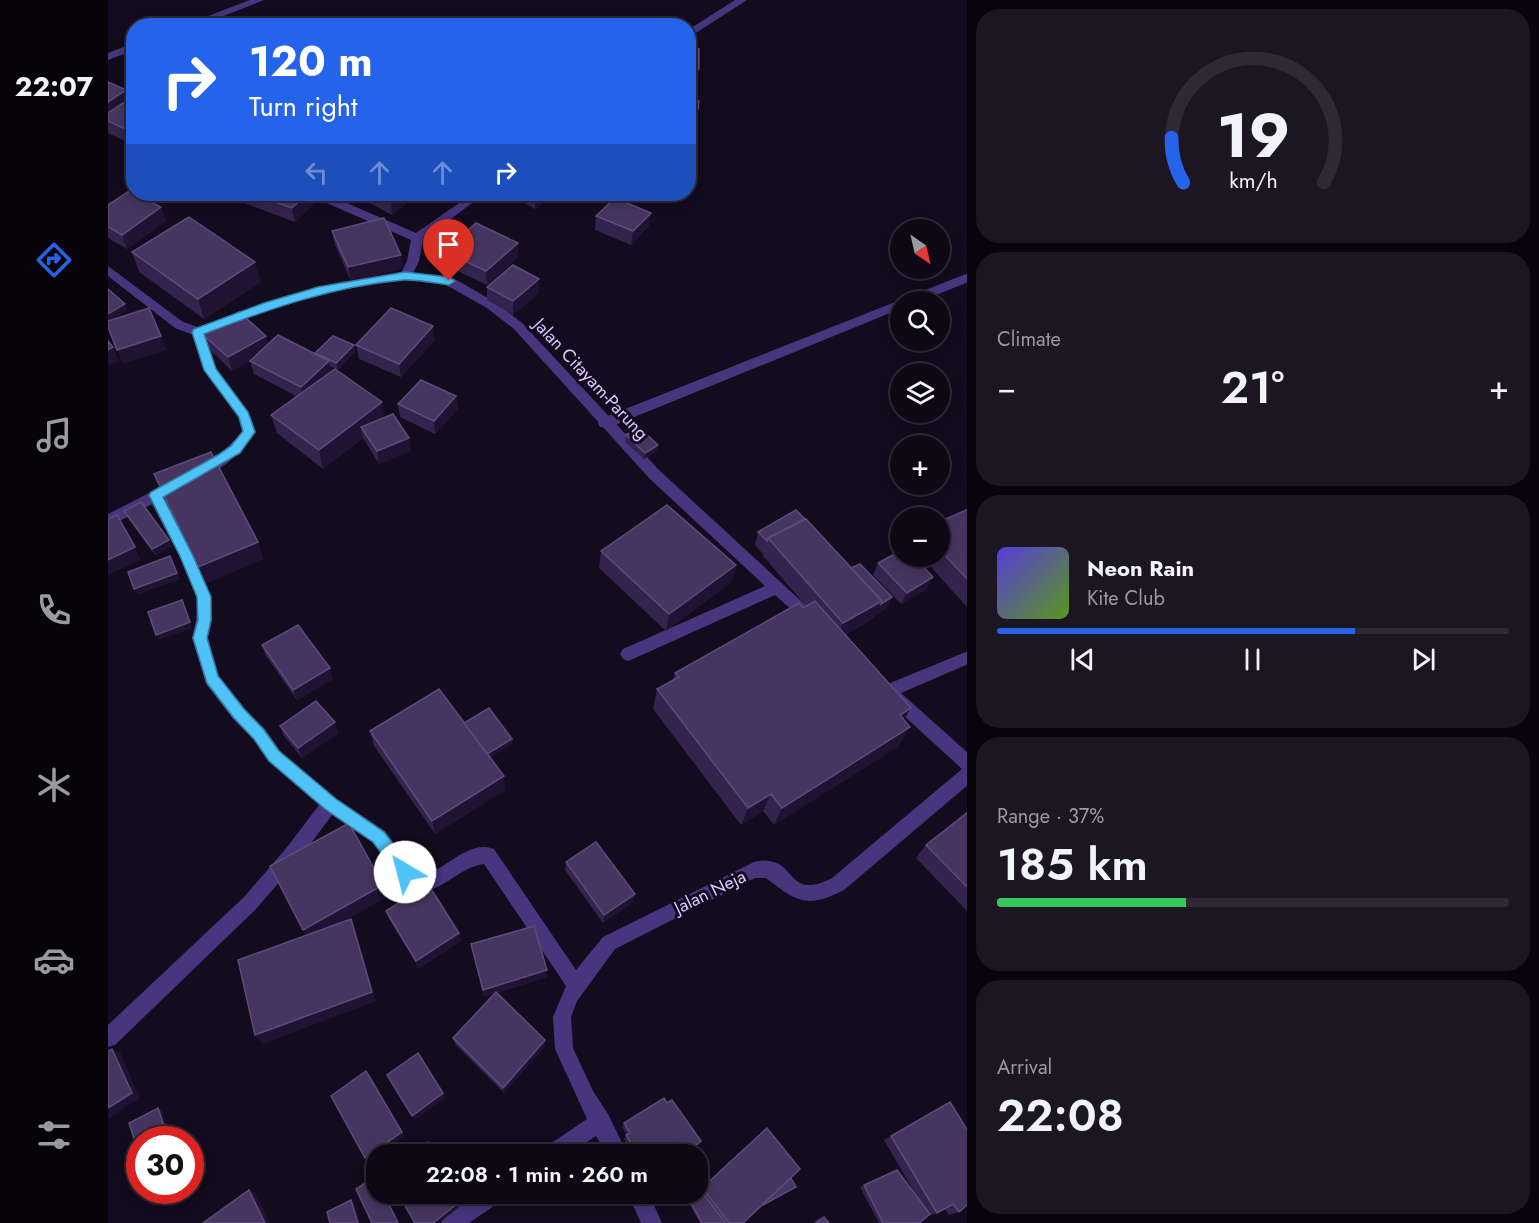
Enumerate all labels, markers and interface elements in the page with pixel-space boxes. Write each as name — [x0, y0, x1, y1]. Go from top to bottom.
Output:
text: 120 m — [249, 31, 373, 92]
icon: right — [150, 42, 228, 120]
text: 22:07 — [15, 67, 93, 106]
text: Turn right — [249, 87, 357, 126]
text: 19 — [1216, 90, 1290, 180]
icon: left — [300, 156, 333, 189]
icon: ahead — [363, 156, 396, 189]
icon: ahead — [426, 156, 459, 189]
icon: right — [489, 156, 522, 189]
text: km/h — [1229, 165, 1277, 196]
pin — [423, 219, 474, 281]
north arrow — [890, 219, 950, 279]
map controls — [890, 219, 950, 567]
icon: arrive — [432, 228, 465, 261]
icon: directions — [33, 239, 75, 281]
button: search — [890, 291, 950, 351]
street label: Jalan Citayam-Parung — [526, 311, 654, 446]
text: Climate — [997, 325, 1061, 354]
text: 21° — [1221, 355, 1284, 420]
button: layers — [890, 363, 950, 423]
text: − — [997, 364, 1016, 411]
text: + — [1489, 364, 1509, 411]
icon: music — [33, 414, 75, 456]
button: + — [890, 435, 950, 495]
button: − — [890, 507, 950, 567]
text: Neon Rain — [1087, 552, 1194, 584]
text: Kite Club — [1087, 584, 1165, 613]
icon: phone — [33, 589, 75, 631]
icon: previous — [1066, 643, 1099, 676]
icon: pause — [1236, 643, 1269, 676]
icon: next — [1407, 643, 1440, 676]
icon: climate — [33, 764, 75, 806]
text: Range · 37% — [997, 802, 1104, 831]
text: 185 km — [997, 832, 1148, 897]
position arrow — [373, 840, 437, 904]
street label: Jalan Neja — [668, 863, 750, 921]
icon: car — [33, 939, 75, 981]
text: Arrival — [997, 1053, 1052, 1082]
text: 22:08 — [997, 1083, 1124, 1148]
icon: filters — [33, 1114, 75, 1156]
speed limit sign: 30 — [126, 1126, 204, 1204]
text: 22:08 · 1 min · 260 m — [426, 1158, 648, 1190]

